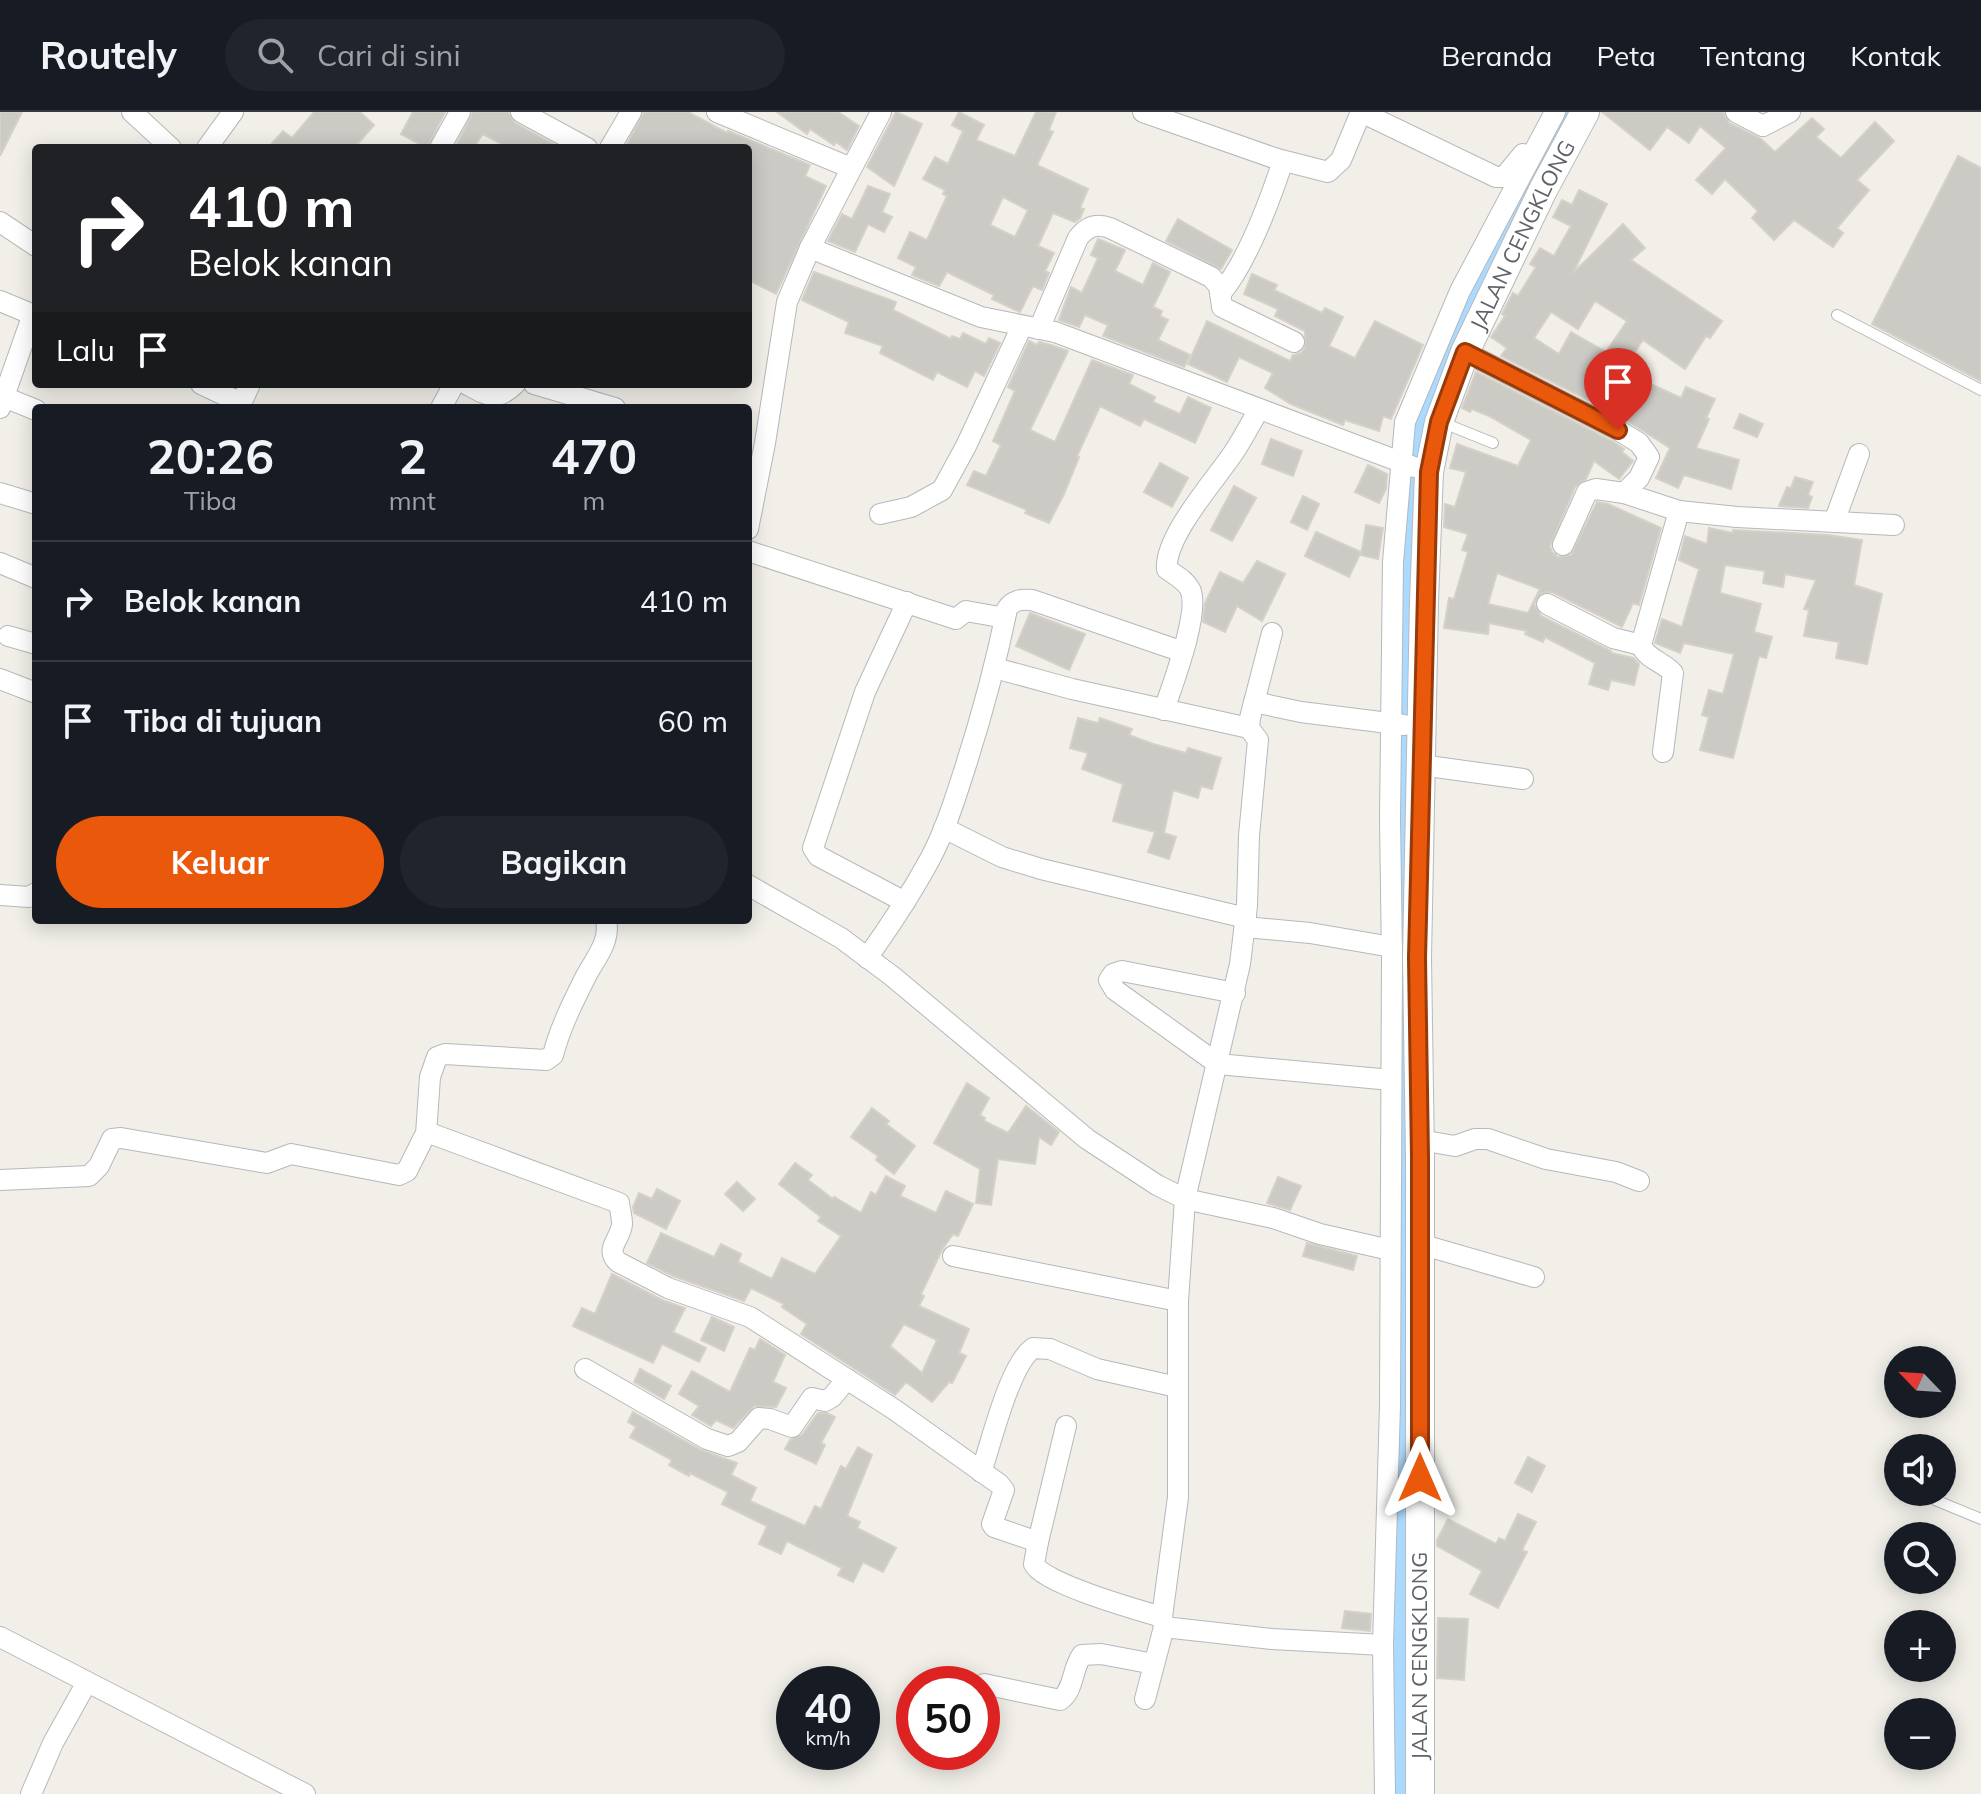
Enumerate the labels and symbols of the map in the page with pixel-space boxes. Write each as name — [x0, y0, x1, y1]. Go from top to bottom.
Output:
street label: JALAN CENGKLONG — [1464, 135, 1581, 335]
pin — [1584, 348, 1652, 430]
north arrow — [1884, 1346, 1956, 1418]
position arrow — [1378, 1436, 1462, 1520]
street label: JALAN CENGKLONG — [1405, 1552, 1433, 1760]
speed limit sign: 50 — [896, 1666, 1000, 1770]

